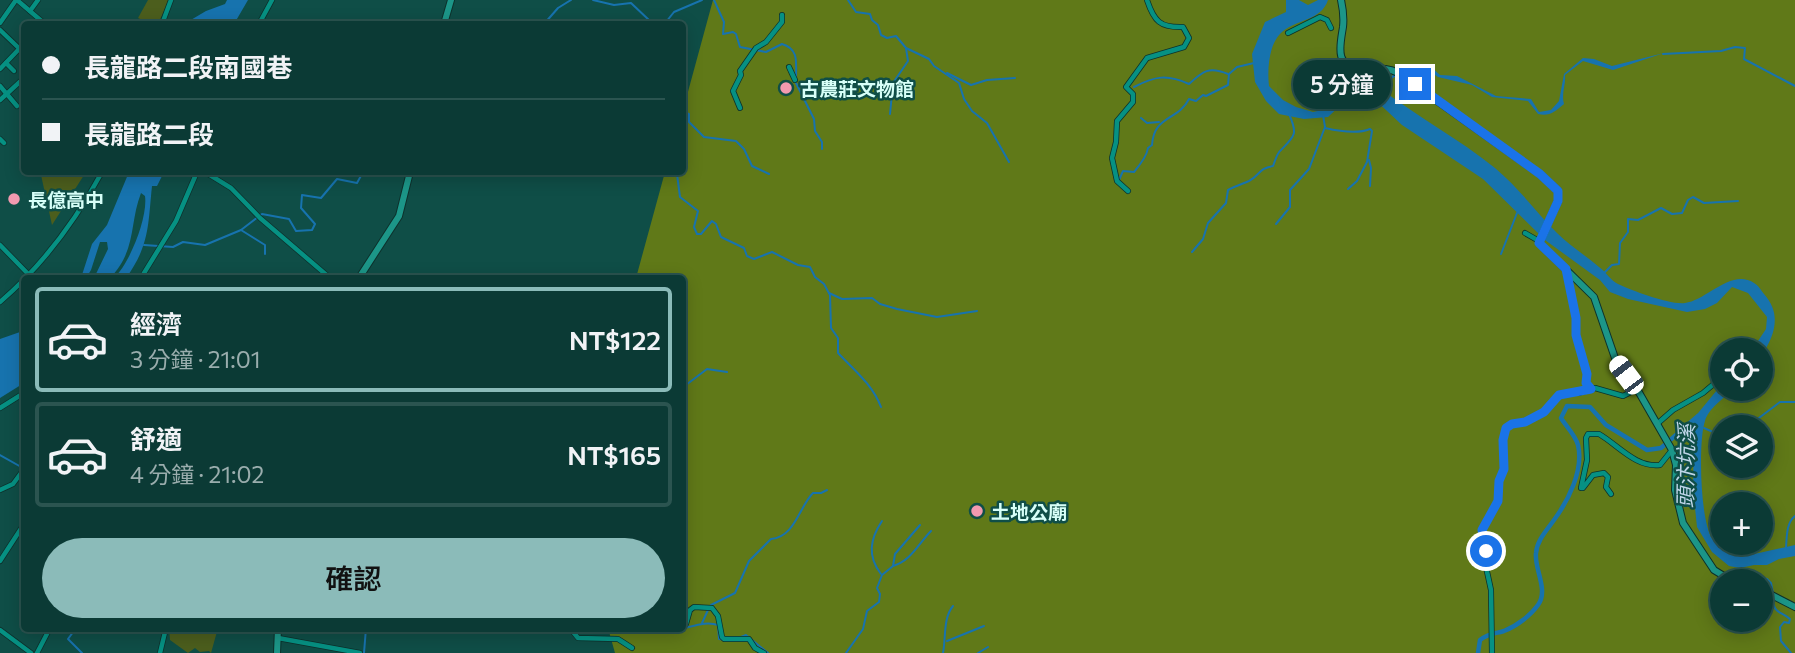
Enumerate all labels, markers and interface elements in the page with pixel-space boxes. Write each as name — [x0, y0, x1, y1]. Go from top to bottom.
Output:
text: 長龍路二段南國巷 — [84, 51, 292, 82]
callout: 5 分鐘 — [1292, 60, 1390, 108]
route end — [1399, 68, 1431, 100]
text: 5 分鐘 — [1310, 70, 1374, 98]
place label: 古農莊文物館 — [800, 77, 914, 100]
marker: 古農莊文物館 — [778, 80, 794, 96]
text: 長龍路二段 — [84, 118, 214, 149]
place label: 長億高中 — [28, 188, 104, 211]
marker: 長億高中 — [6, 191, 22, 207]
icon: car — [46, 308, 109, 371]
text: 經濟 — [130, 308, 182, 339]
text: NT$122 — [569, 324, 661, 355]
map controls — [1710, 338, 1773, 632]
button: locate — [1710, 338, 1773, 401]
text: 3 分鐘 · 21:01 — [130, 345, 261, 373]
car — [1605, 352, 1648, 398]
button: layers — [1710, 415, 1773, 478]
water label: 頭汴坑溪 — [1672, 421, 1698, 508]
icon: car — [46, 423, 109, 486]
text: 舒適 — [130, 423, 182, 454]
text: NT$165 — [567, 439, 661, 470]
text: 4 分鐘 · 21:02 — [130, 460, 264, 488]
button: + — [1710, 492, 1773, 555]
place label: 土地公廟 — [991, 500, 1067, 523]
marker: 土地公廟 — [969, 503, 985, 519]
route start — [1470, 535, 1502, 567]
button: 確認 — [42, 538, 665, 618]
button: − — [1710, 569, 1773, 632]

